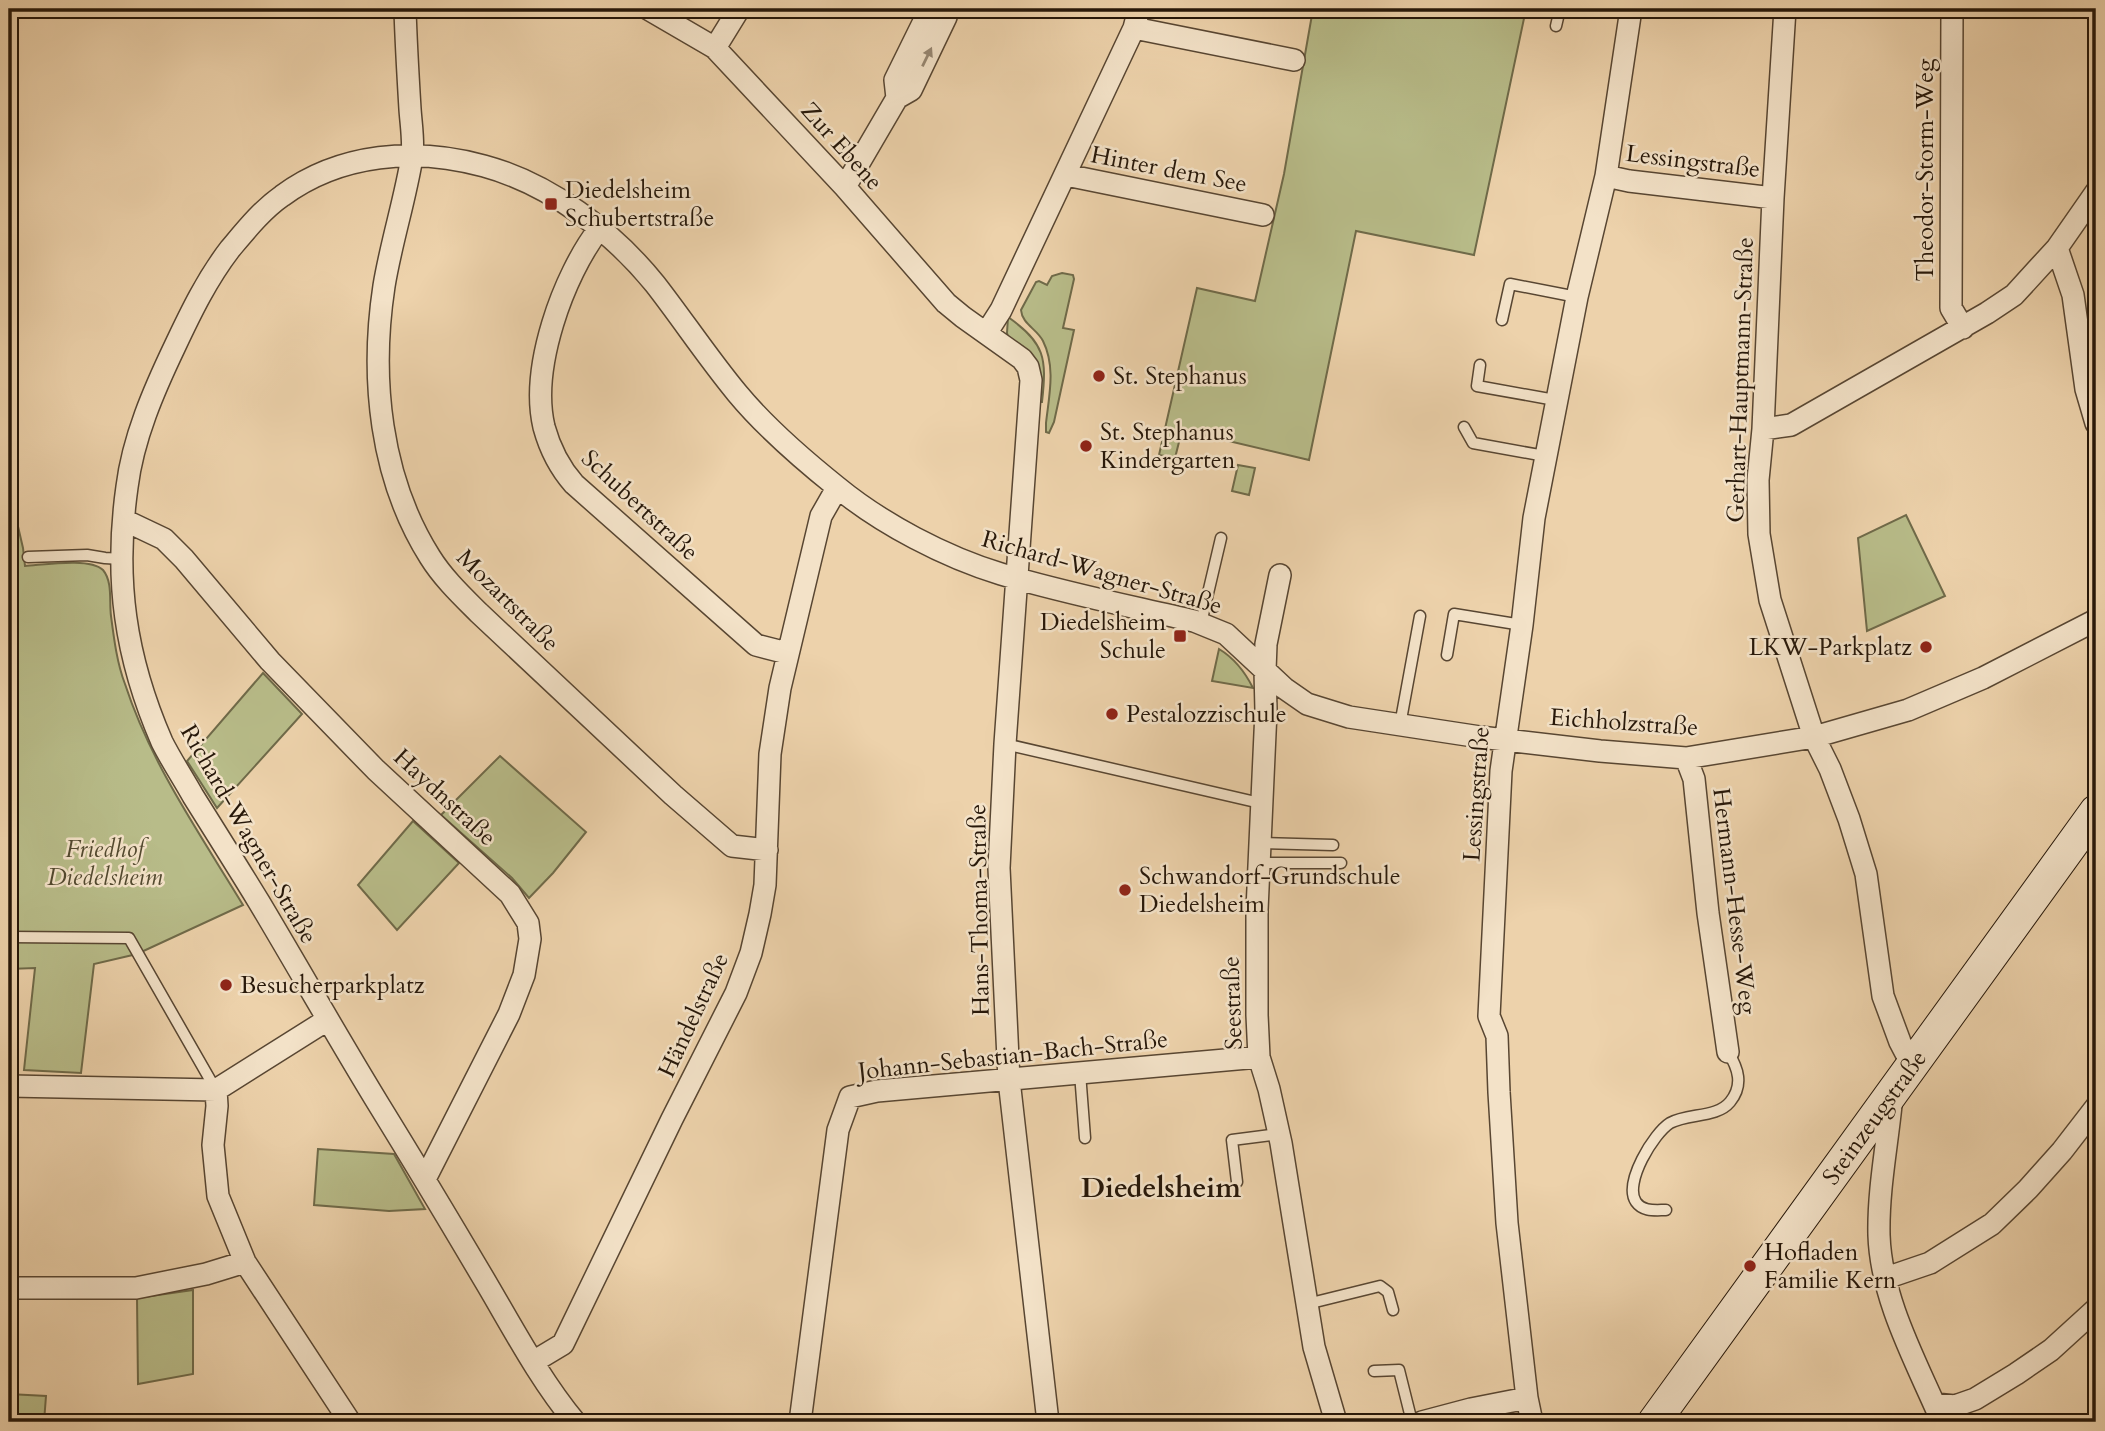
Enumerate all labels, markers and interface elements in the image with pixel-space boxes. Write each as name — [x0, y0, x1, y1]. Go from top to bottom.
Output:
one-way arrow — [921, 47, 932, 67]
street label: Theodor-Storm-Weg — [1909, 58, 1942, 282]
street label: Zur Ebene — [793, 95, 890, 198]
street label: Lessingstraße — [1624, 137, 1762, 186]
street label: Hinter dem See — [1088, 138, 1250, 201]
place label: Diedelsheim Schubertstraße — [565, 174, 714, 235]
marker: Diedelsheim Schubertstraße — [543, 196, 559, 212]
street label: Gerhart-Hauptmann-Straße — [1719, 237, 1762, 523]
place label: St. Stephanus — [1113, 360, 1247, 393]
marker: St. Stephanus — [1091, 368, 1107, 384]
place label: St. Stephanus Kindergarten — [1100, 416, 1236, 477]
marker: St. Stephanus Kindergarten — [1078, 438, 1094, 454]
street label: Schubertstraße — [574, 442, 706, 568]
street label: Richard-Wagner-Straße — [978, 522, 1226, 623]
street label: Mozartstraße — [449, 542, 566, 659]
place label: Diedelsheim Schule — [1040, 606, 1167, 667]
marker: Diedelsheim Schule — [1172, 628, 1188, 644]
place label: LKW-Parkplatz — [1749, 631, 1912, 664]
marker: LKW-Parkplatz — [1918, 639, 1934, 655]
place label: Pestalozzischule — [1126, 698, 1287, 731]
street label: Eichholzstraße — [1549, 701, 1699, 744]
marker: Pestalozzischule — [1104, 706, 1120, 722]
street label: Richard-Wagner-Straße — [172, 718, 325, 950]
street label: Lessingstraße — [1455, 725, 1498, 863]
street label: Haydnstraße — [386, 741, 503, 854]
street label: Hermann-Hesse-Weg — [1704, 786, 1765, 1017]
street label: Hans-Thoma-Straße — [961, 804, 998, 1016]
park label: Friedhof Diedelsheim — [47, 833, 163, 894]
place label: Schwandorf-Grundschule Diedelsheim — [1139, 860, 1401, 921]
marker: Schwandorf-Grundschule Diedelsheim — [1117, 882, 1133, 898]
street label: Händelstraße — [650, 948, 737, 1083]
street label: Seestraße — [1214, 956, 1251, 1050]
place label: Besucherparkplatz — [240, 969, 425, 1002]
marker: Besucherparkplatz — [218, 977, 234, 993]
street label: Johann-Sebastian-Bach-Straße — [854, 1023, 1170, 1088]
street label: Steinzeugstraße — [1815, 1044, 1935, 1192]
district label: Diedelsheim — [1081, 1169, 1241, 1207]
place label: Hofladen Familie Kern — [1764, 1236, 1897, 1297]
marker: Hofladen Familie Kern — [1742, 1258, 1758, 1274]

